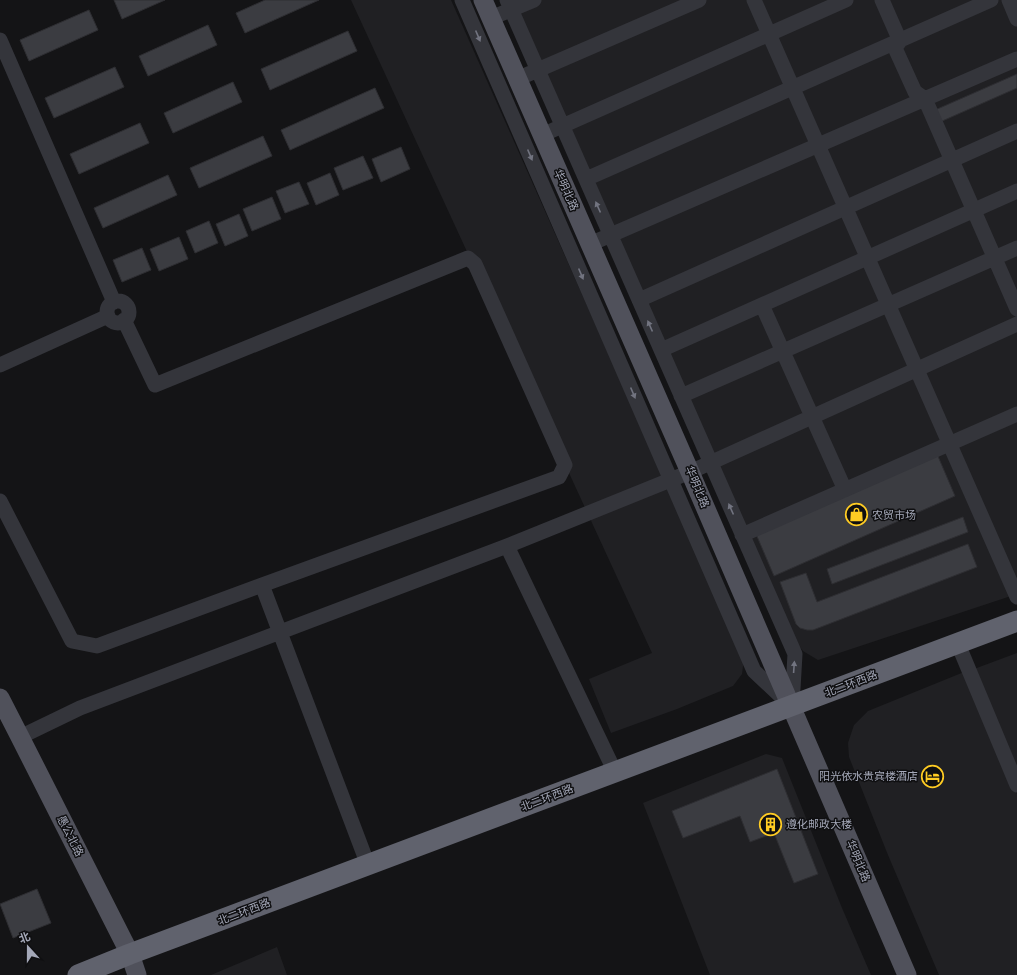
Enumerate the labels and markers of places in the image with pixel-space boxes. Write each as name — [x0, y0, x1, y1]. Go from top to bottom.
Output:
shop icon: 农贸市场 — [843, 502, 869, 528]
place label: 农贸市场 — [872, 509, 916, 522]
hotel icon: 阳光依水贵宾楼酒店 — [920, 763, 946, 789]
place label: 阳光依水贵宾楼酒店 — [819, 770, 918, 783]
building icon: 遵化邮政大楼 — [758, 811, 784, 837]
place label: 遵化邮政大楼 — [786, 818, 852, 831]

